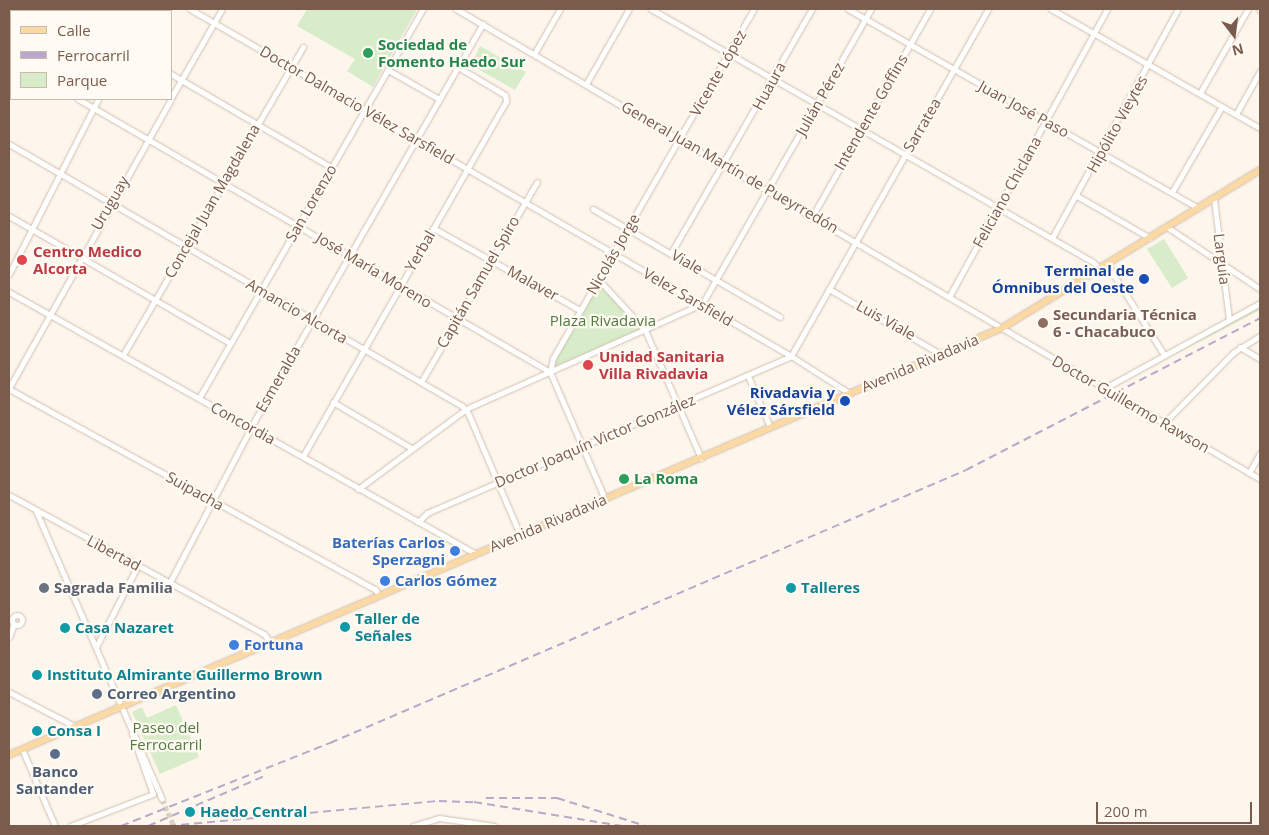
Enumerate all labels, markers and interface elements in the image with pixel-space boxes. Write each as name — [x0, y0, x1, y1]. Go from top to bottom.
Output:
legend — [10, 10, 172, 100]
north arrow — [1209, 10, 1259, 60]
text: Calle — [57, 20, 91, 40]
street label: Vicente López — [686, 27, 750, 119]
place label: Sociedad de Fomento Haedo Sur — [378, 35, 526, 70]
text: N — [1230, 39, 1246, 61]
street label: Doctor Dalmacio Vélez Sarsfield — [257, 42, 457, 168]
text: Ferrocarril — [57, 45, 130, 65]
marker: Sociedad de Fomento Haedo Sur — [362, 47, 374, 59]
street label: Intendente Goffins — [830, 51, 912, 173]
street label: Huaura — [748, 59, 790, 113]
street label: Julián Pérez — [792, 59, 848, 139]
text: Parque — [57, 70, 107, 90]
street label: Hipólito Vieytes — [1083, 72, 1151, 176]
street label: Juan José Paso — [976, 77, 1072, 141]
street label: Sarratea — [899, 95, 945, 155]
street label: General Juan Martín de Pueyrredón — [618, 97, 842, 237]
street label: Concejal Juan Magdalena — [160, 121, 264, 281]
street label: Feliciano Chiclana — [969, 133, 1045, 251]
street label: San Lorenzo — [282, 161, 340, 245]
street label: Uruguay — [87, 173, 133, 233]
street label: Nicolás Jorge — [583, 210, 643, 298]
street label: Capitán Samuel Spiro — [433, 213, 523, 351]
street label: Yerbal — [401, 227, 439, 275]
street label: José María Moreno — [313, 228, 435, 312]
street label: Larguía — [1210, 232, 1234, 286]
place label: Centro Medico Alcorta — [33, 242, 142, 277]
street label: Viale — [668, 246, 706, 278]
marker: Centro Medico Alcorta — [15, 253, 29, 267]
place label: Terminal de Ómnibus del Oeste — [992, 261, 1134, 296]
street label: Malaver — [504, 262, 562, 304]
street label: Velez Sarsfield — [640, 264, 736, 330]
marker: Terminal de Ómnibus del Oeste — [1138, 273, 1150, 285]
street label: Amancio Alcorta — [243, 275, 351, 347]
street label: Luis Viale — [853, 296, 919, 344]
place label: Secundaria Técnica 6 - Chacabuco — [1053, 305, 1197, 340]
park label: Plaza Rivadavia — [550, 312, 656, 330]
marker: Secundaria Técnica 6 - Chacabuco — [1037, 317, 1049, 329]
street label: Avenida Rivadavia — [859, 330, 981, 396]
street label: Esmeralda — [252, 343, 304, 415]
place label: Unidad Sanitaria Villa Rivadavia — [599, 347, 724, 382]
street label: Doctor Guillermo Rawson — [1049, 351, 1213, 457]
marker: Unidad Sanitaria Villa Rivadavia — [581, 358, 595, 372]
place label: Rivadavia y Vélez Sársfield — [727, 383, 835, 418]
street label: Doctor Joaquín Victor González — [492, 390, 698, 492]
marker: Rivadavia y Vélez Sársfield — [839, 395, 851, 407]
street label: Concordia — [207, 398, 279, 448]
street label: Suipacha — [163, 468, 227, 514]
place label: La Roma — [634, 470, 698, 488]
marker: La Roma — [618, 473, 630, 485]
street label: Avenida Rivadavia — [487, 490, 609, 556]
street label: Libertad — [84, 531, 144, 575]
place label: Baterías Carlos Sperzagni — [332, 533, 445, 568]
marker: Baterías Carlos Sperzagni — [449, 545, 461, 557]
place label: Carlos Gómez — [395, 572, 497, 590]
marker: Carlos Gómez — [379, 575, 391, 587]
place label: Sagrada Familia — [54, 579, 173, 597]
place label: Talleres — [801, 579, 860, 597]
marker: Sagrada Familia — [38, 582, 50, 594]
marker: Talleres — [785, 582, 797, 594]
place label: Taller de Señales — [355, 609, 420, 644]
place label: Casa Nazaret — [75, 619, 174, 637]
marker: Taller de Señales — [339, 621, 351, 633]
marker: Casa Nazaret — [59, 622, 71, 634]
place label: Fortuna — [244, 636, 304, 654]
marker: Fortuna — [228, 639, 240, 651]
place label: Instituto Almirante Guillermo Brown — [47, 666, 323, 684]
marker: Instituto Almirante Guillermo Brown — [31, 669, 43, 681]
place label: Correo Argentino — [107, 685, 236, 703]
marker: Correo Argentino — [91, 688, 103, 700]
park label: Paseo del Ferrocarril — [130, 718, 202, 753]
place label: Consa I — [47, 722, 101, 740]
marker: Consa I — [31, 725, 43, 737]
marker: Banco Santander — [49, 748, 61, 760]
place label: Banco Santander — [16, 762, 94, 797]
scale bar — [1099, 792, 1255, 824]
text: 200 m — [1104, 801, 1148, 821]
place label: Haedo Central — [200, 803, 307, 821]
marker: Haedo Central — [184, 806, 196, 818]

